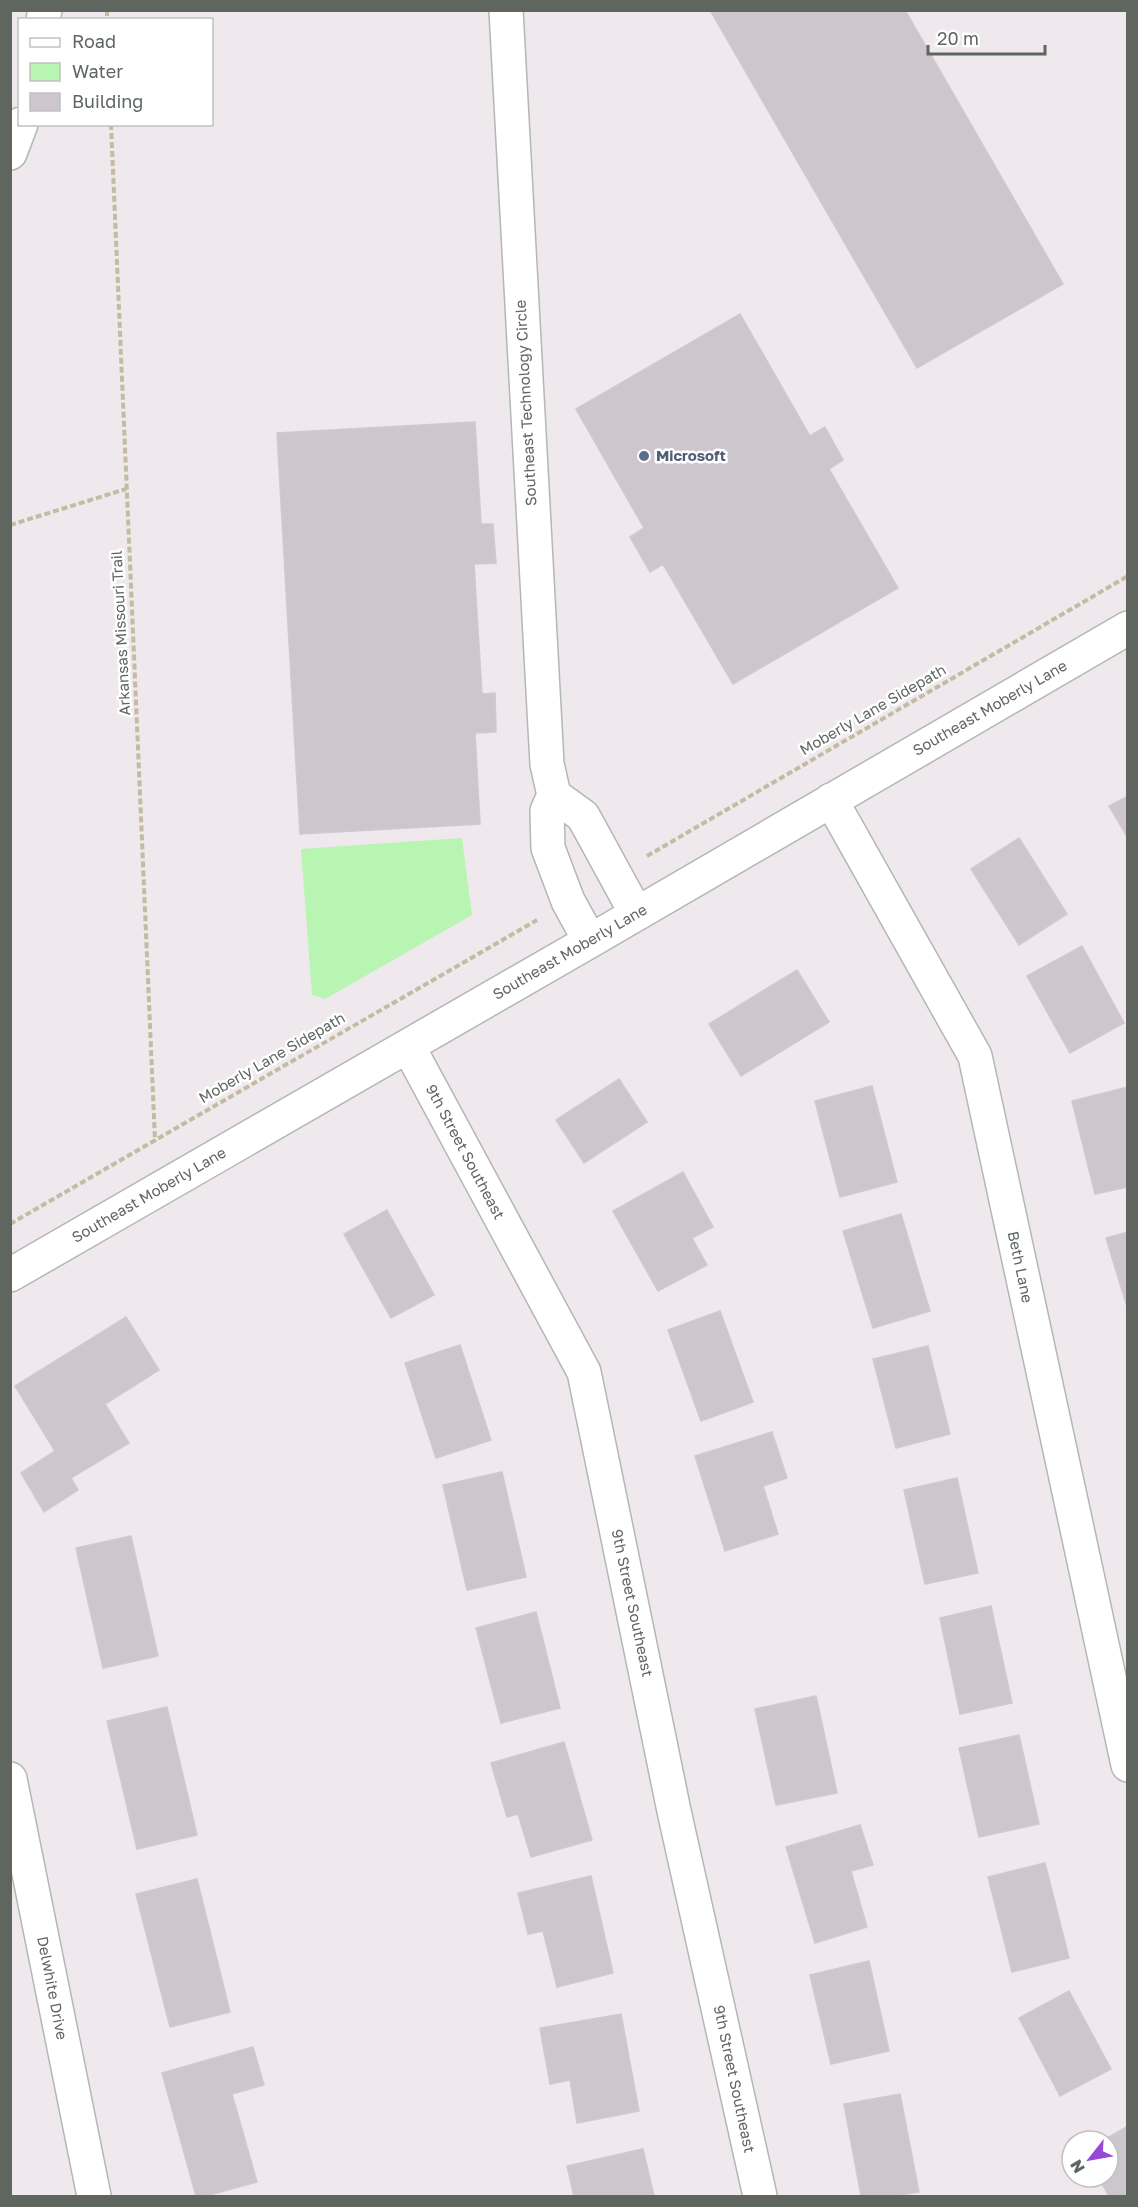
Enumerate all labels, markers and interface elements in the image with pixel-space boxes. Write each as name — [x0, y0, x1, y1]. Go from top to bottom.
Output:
legend — [18, 18, 213, 126]
scale bar — [928, 18, 1045, 56]
text: 20 m — [937, 27, 979, 49]
text: Road — [72, 30, 116, 52]
text: Water — [72, 60, 123, 82]
text: Building — [72, 90, 143, 112]
street label: Southeast Technology Circle — [511, 299, 539, 507]
place label: Microsoft — [656, 446, 726, 464]
marker: Microsoft — [637, 449, 651, 463]
street label: Arkansas Missouri Trail — [107, 550, 133, 716]
street label: Southeast Moberly Lane — [909, 655, 1070, 759]
street label: Moberly Lane Sidepath — [796, 660, 949, 758]
street label: Southeast Moberly Lane — [489, 899, 650, 1003]
street label: Moberly Lane Sidepath — [195, 1008, 348, 1106]
street label: 9th Street Southeast — [423, 1081, 509, 1222]
street label: Southeast Moberly Lane — [68, 1142, 229, 1246]
street label: Beth Lane — [1005, 1229, 1037, 1305]
street label: 9th Street Southeast — [609, 1527, 657, 1678]
street label: Delwhite Drive — [34, 1935, 72, 2041]
street label: 9th Street Southeast — [711, 2003, 759, 2154]
north arrow — [1060, 2129, 1120, 2189]
text: N — [1065, 2156, 1089, 2177]

